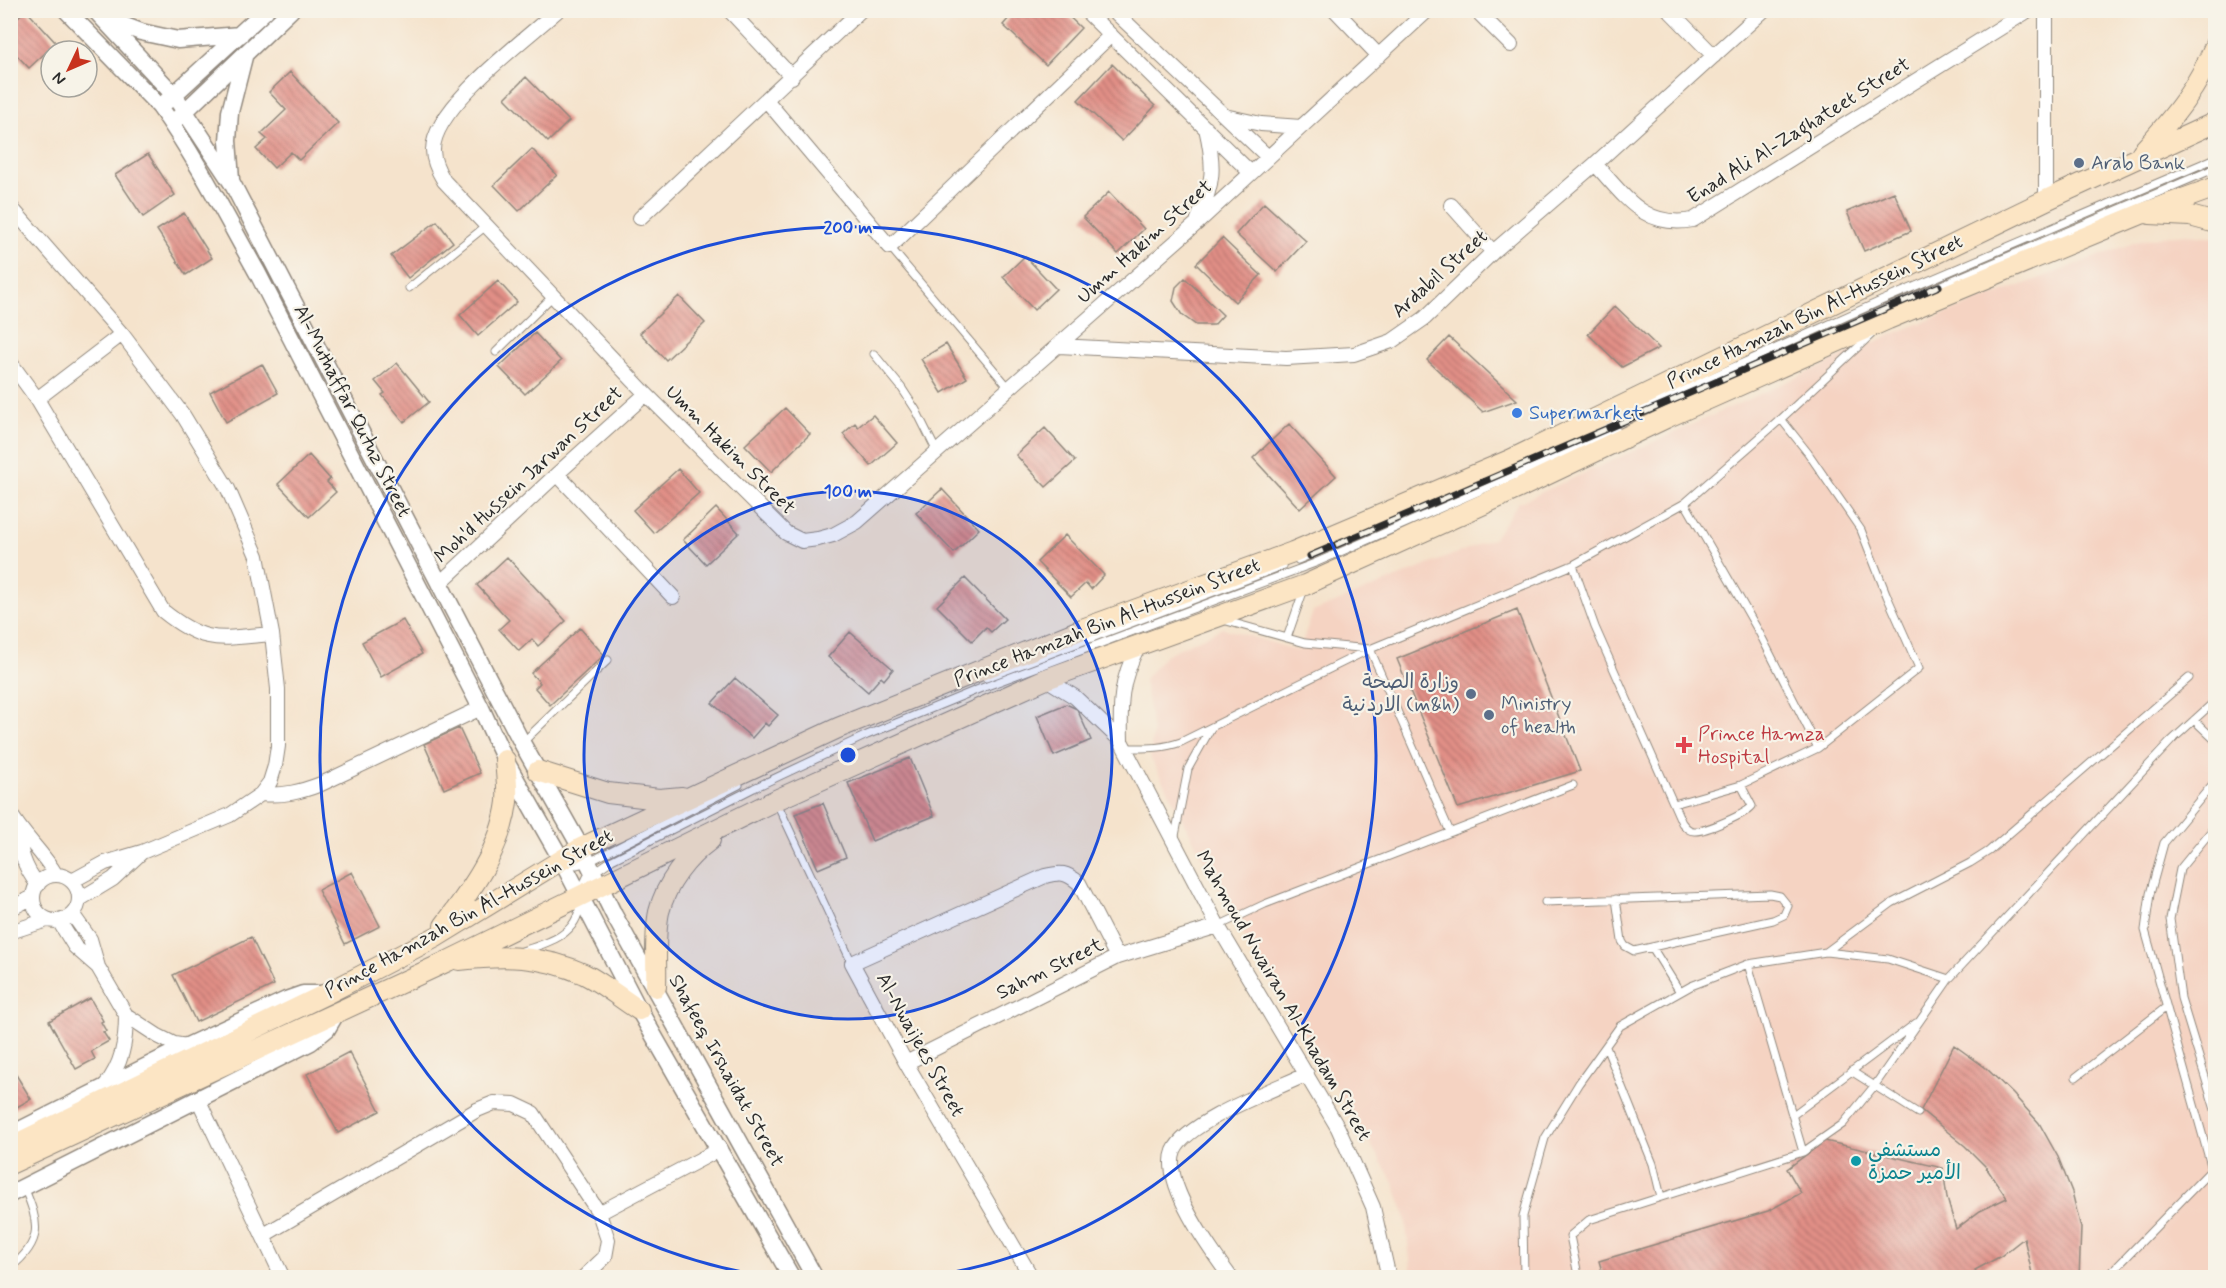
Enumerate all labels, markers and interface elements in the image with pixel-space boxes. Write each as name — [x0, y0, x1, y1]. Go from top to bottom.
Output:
north arrow — [39, 39, 99, 99]
street label: Enad Ali Al-Zaghateet Street — [1682, 51, 1917, 213]
text: N — [48, 67, 71, 90]
place label: Arab Bank — [2091, 150, 2185, 177]
marker: Arab Bank — [2072, 156, 2086, 170]
street label: Umm Hakim Street — [1071, 174, 1219, 310]
text: 200 m — [823, 216, 873, 240]
street label: Ardabil Street — [1386, 224, 1494, 324]
street label: Prince Hamzah Bin Al-Hussein Street — [1662, 228, 1968, 396]
street label: Al-Muthaffar Qutuz Street — [287, 300, 417, 522]
street label: Umm Hakim Street — [659, 379, 801, 521]
street label: Moh'd Hussein Jarwan Street — [429, 380, 629, 570]
place label: Supermarket — [1529, 400, 1643, 427]
marker: Supermarket — [1510, 406, 1524, 420]
text: 100 m — [824, 480, 872, 504]
street label: Prince Hamzah Bin Al-Hussein Street — [950, 552, 1264, 694]
place label: وزارة الصحة الاردنية (m&h) — [1342, 669, 1459, 719]
marker: وزارة الصحة الاردنية (m&h) — [1464, 687, 1478, 701]
place label: Ministry of health — [1501, 691, 1576, 741]
marker: Ministry of health — [1482, 708, 1496, 722]
place label: Prince Hamza Hospital — [1698, 721, 1825, 771]
marker: Prince Hamza Hospital — [1675, 736, 1693, 754]
centre of rings — [838, 745, 858, 765]
street label: Prince Hamzah Bin Al-Hussein Street — [320, 823, 618, 1005]
street label: Mahmoud Nwairan Al-Khadam Street — [1189, 846, 1377, 1146]
street label: Sahm Street — [992, 931, 1108, 1007]
street label: Al-Nwaijees Street — [869, 968, 971, 1122]
street label: Shafeeq Irshaidat Street — [662, 970, 790, 1172]
place label: مستشفى الأمير حمزة — [1868, 1137, 1961, 1187]
marker: مستشفى الأمير حمزة — [1849, 1154, 1863, 1168]

